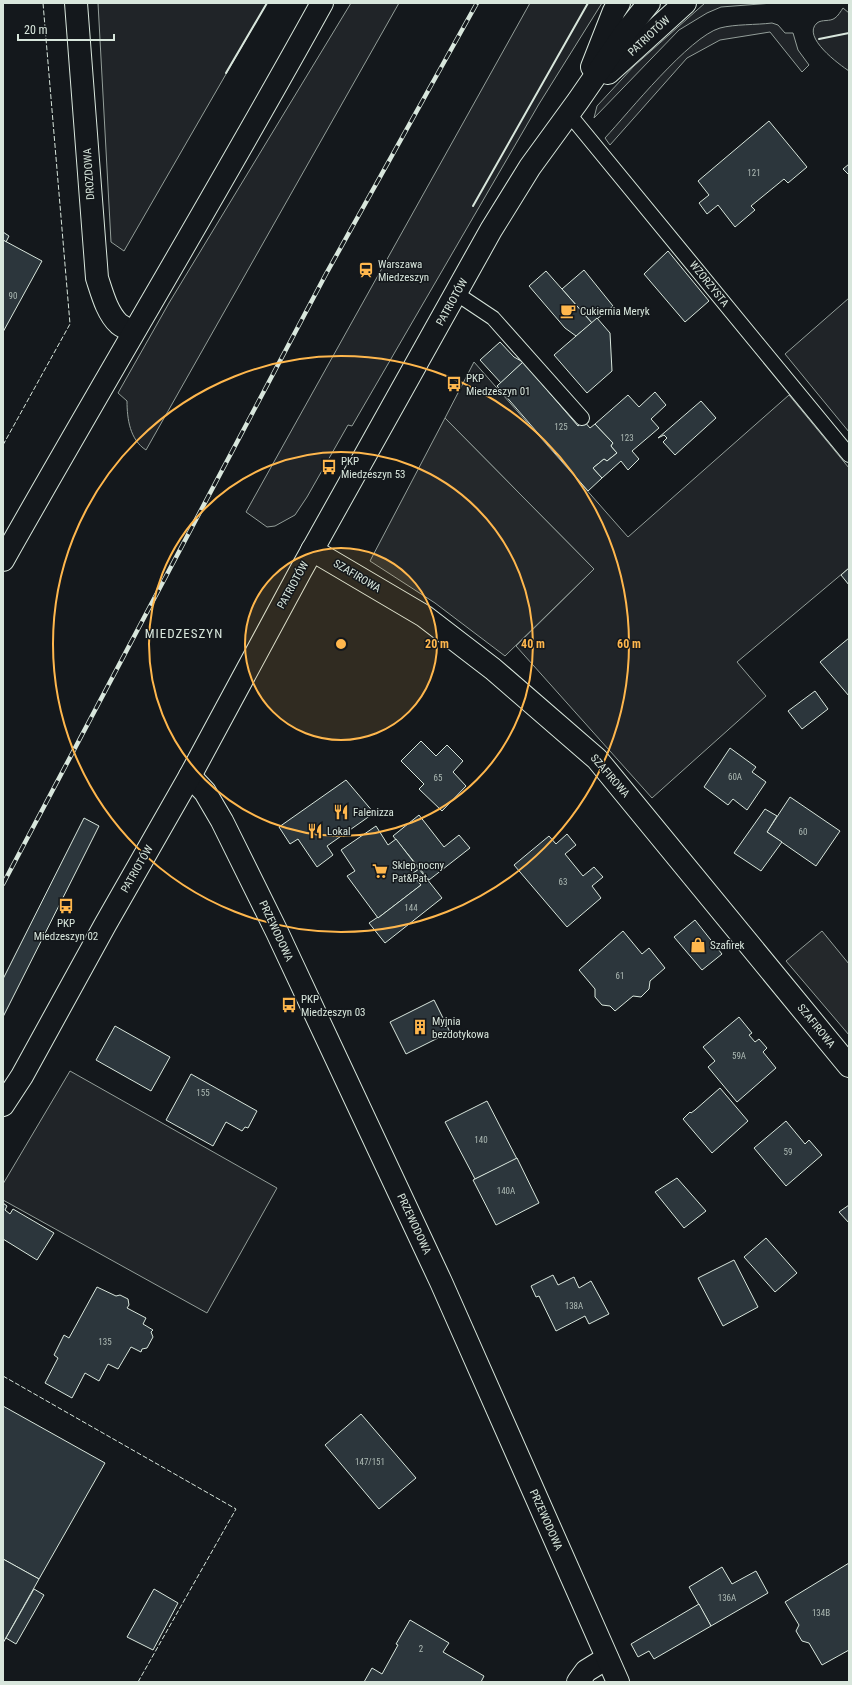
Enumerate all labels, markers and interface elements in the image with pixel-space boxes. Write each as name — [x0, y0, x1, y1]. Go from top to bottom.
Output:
street label: PATRIOTÓW — [625, 13, 673, 59]
scale bar — [18, 16, 114, 42]
text: 20 m — [24, 23, 48, 37]
street label: DROZDOWA — [81, 147, 97, 200]
house number: 121 — [747, 168, 761, 178]
place label: Warszawa Miedzeszyn — [378, 258, 429, 284]
street label: WZORZYSTA — [687, 258, 732, 310]
station icon: Warszawa Miedzeszyn — [357, 261, 375, 279]
street label: PATRIOTÓW — [434, 275, 471, 328]
house number: 90 — [9, 291, 17, 301]
cafe icon: Cukiernia Meryk — [559, 302, 577, 320]
place label: Cukiernia Meryk — [580, 305, 650, 318]
place label: PKP Miedzeszyn 01 — [466, 372, 531, 398]
bus stop icon: PKP Miedzeszyn 01 — [445, 375, 463, 393]
house number: 125 — [554, 422, 568, 432]
house number: 123 — [620, 433, 634, 443]
place label: PKP Miedzeszyn 53 — [341, 455, 406, 481]
bus stop icon: PKP Miedzeszyn 53 — [320, 458, 338, 476]
street label: SZAFIROWA — [331, 557, 384, 596]
street label: PATRIOTÓW — [275, 558, 312, 611]
district label: MIEDZESZYN — [145, 626, 223, 641]
centre of rings — [334, 637, 348, 651]
text: 20 m — [425, 637, 449, 651]
text: 40 m — [521, 637, 545, 651]
text: 60 m — [617, 637, 641, 651]
street label: SZAFIROWA — [588, 752, 633, 801]
house number: 60A — [728, 772, 742, 782]
house number: 65 — [434, 773, 443, 783]
restaurant icon: Falenizza — [332, 803, 350, 821]
place label: Falenizza — [353, 806, 394, 819]
restaurant icon: Lokal — [306, 822, 324, 840]
place label: Lokal — [327, 825, 351, 838]
house number: 60 — [799, 827, 807, 837]
street label: PATRIOTÓW — [118, 843, 156, 895]
place label: Sklep nocny Pat&Pat — [392, 859, 445, 885]
supermarket icon: Sklep nocny Pat&Pat — [371, 862, 389, 880]
house number: 63 — [559, 877, 567, 887]
bus stop icon: PKP Miedzeszyn 02 — [57, 897, 75, 915]
street label: PRZEWODOWA — [256, 899, 296, 964]
house number: 144 — [404, 903, 418, 913]
place label: PKP Miedzeszyn 02 — [34, 917, 98, 943]
shop icon: Szafirek — [689, 936, 707, 954]
place label: Szafirek — [710, 939, 745, 952]
house number: 61 — [616, 971, 624, 981]
place label: PKP Miedzeszyn 03 — [301, 993, 366, 1019]
bus stop icon: PKP Miedzeszyn 03 — [280, 996, 298, 1014]
street label: SZAFIROWA — [794, 1001, 838, 1051]
place label: Myjnia bezdotykowa — [432, 1015, 489, 1041]
building icon: Myjnia bezdotykowa — [411, 1018, 429, 1036]
house number: 59A — [732, 1051, 746, 1061]
house number: 155 — [196, 1088, 210, 1098]
house number: 140 — [474, 1135, 488, 1145]
house number: 59 — [784, 1147, 792, 1157]
house number: 140A — [497, 1186, 515, 1196]
street label: PRZEWODOWA — [394, 1192, 434, 1257]
house number: 138A — [565, 1301, 583, 1311]
house number: 135 — [98, 1337, 112, 1347]
house number: 147/151 — [355, 1457, 385, 1467]
street label: PRZEWODOWA — [527, 1487, 566, 1553]
house number: 136A — [718, 1593, 736, 1603]
house number: 134B — [812, 1608, 830, 1618]
house number: 2 — [419, 1644, 424, 1654]

